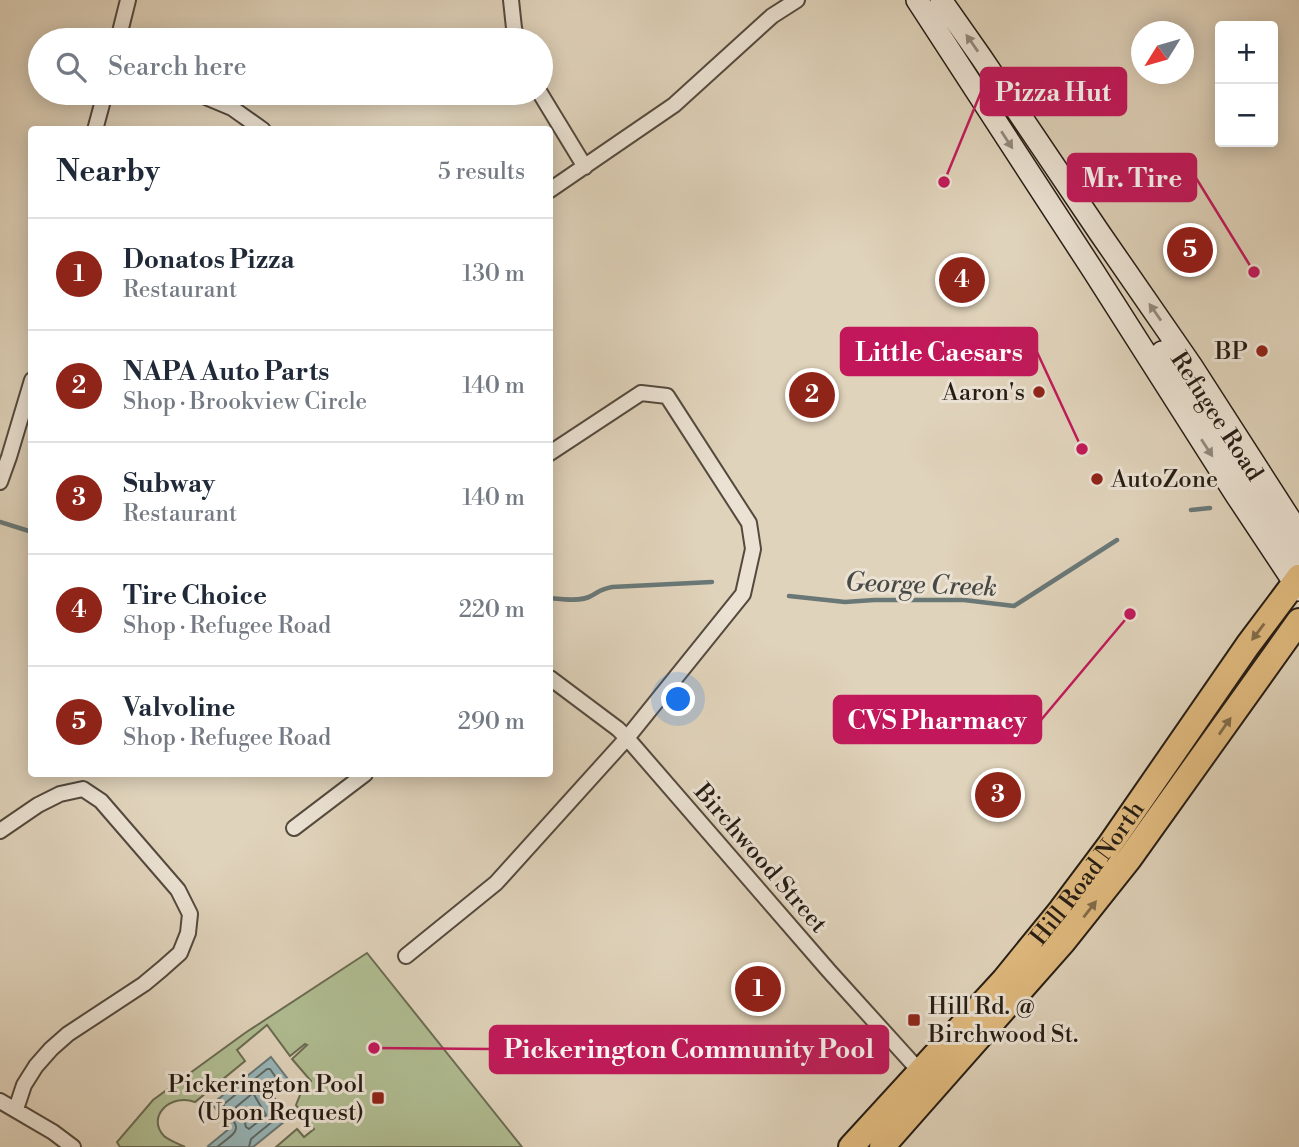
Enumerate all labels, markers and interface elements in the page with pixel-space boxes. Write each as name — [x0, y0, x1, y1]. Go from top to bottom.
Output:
north arrow — [1131, 21, 1194, 84]
map controls — [1215, 21, 1278, 147]
button: + — [1215, 21, 1278, 84]
search box — [28, 28, 553, 105]
one-way arrow — [965, 34, 979, 52]
icon: search — [52, 48, 90, 86]
text: Search here — [108, 51, 247, 83]
callout: Pizza Hut — [981, 68, 1126, 115]
text: Pizza Hut — [995, 77, 1112, 109]
button: − — [1215, 84, 1278, 147]
one-way arrow — [1000, 130, 1013, 149]
text: Nearby — [56, 153, 160, 191]
callout: Mr. Tire — [1068, 154, 1196, 201]
text: 5 results — [438, 158, 525, 186]
text: Mr. Tire — [1082, 163, 1182, 195]
pin: 5 — [1167, 224, 1213, 276]
text: Donatos Pizza — [123, 244, 294, 276]
pin: 4 — [939, 254, 985, 306]
text: 1 — [73, 260, 85, 288]
text: 130 m — [462, 260, 525, 288]
text: Restaurant — [123, 276, 237, 304]
one-way arrow — [1148, 303, 1162, 321]
callout: Little Caesars — [841, 328, 1037, 375]
text: Little Caesars — [855, 337, 1023, 369]
place label: BP — [1214, 337, 1248, 367]
marker: BP — [1254, 343, 1270, 359]
street label: Refugee Road — [1163, 346, 1269, 487]
text: NAPA Auto Parts — [123, 356, 329, 388]
pin: 2 — [789, 369, 835, 421]
text: 2 — [72, 372, 86, 400]
text: 140 m — [462, 372, 525, 400]
place label: Aaron's — [941, 378, 1025, 408]
marker: Aaron's — [1031, 384, 1047, 400]
text: Shop · Brookview Circle — [123, 388, 367, 416]
one-way arrow — [1200, 439, 1213, 458]
place label: AutoZone — [1110, 465, 1218, 495]
text: Subway — [123, 468, 215, 500]
marker: AutoZone — [1089, 471, 1105, 487]
text: 3 — [72, 484, 86, 512]
text: 140 m — [462, 484, 525, 512]
text: Restaurant — [123, 500, 237, 528]
water label: George Creek — [844, 566, 998, 604]
text: Tire Choice — [123, 580, 267, 612]
text: 4 — [71, 596, 87, 624]
text: 220 m — [459, 596, 525, 624]
text: Shop · Refugee Road — [123, 612, 331, 640]
one-way arrow — [1251, 622, 1266, 640]
your location — [661, 682, 695, 716]
text: Valvoline — [123, 692, 236, 724]
callout: CVS Pharmacy — [834, 696, 1041, 743]
text: CVS Pharmacy — [847, 705, 1028, 737]
text: 5 — [72, 708, 86, 736]
text: 290 m — [458, 708, 525, 736]
one-way arrow — [1218, 717, 1232, 735]
text: Shop · Refugee Road — [123, 724, 331, 752]
pin: 3 — [975, 769, 1021, 821]
street label: Birchwood Street — [687, 777, 834, 940]
street label: Hill Road North — [1024, 796, 1151, 952]
one-way arrow — [1082, 900, 1097, 918]
pin: 1 — [735, 963, 781, 1015]
place label: Hill Rd. @ Birchwood St. — [927, 992, 1079, 1050]
marker: Hill Rd. @ Birchwood St. — [906, 1012, 922, 1028]
callout: Pickerington Community Pool — [490, 1026, 888, 1073]
text: Pickerington Community Pool — [504, 1034, 875, 1066]
place label: Pickerington Pool (Upon Request) — [168, 1070, 364, 1128]
marker: Pickerington Pool (Upon Request) — [370, 1090, 386, 1106]

